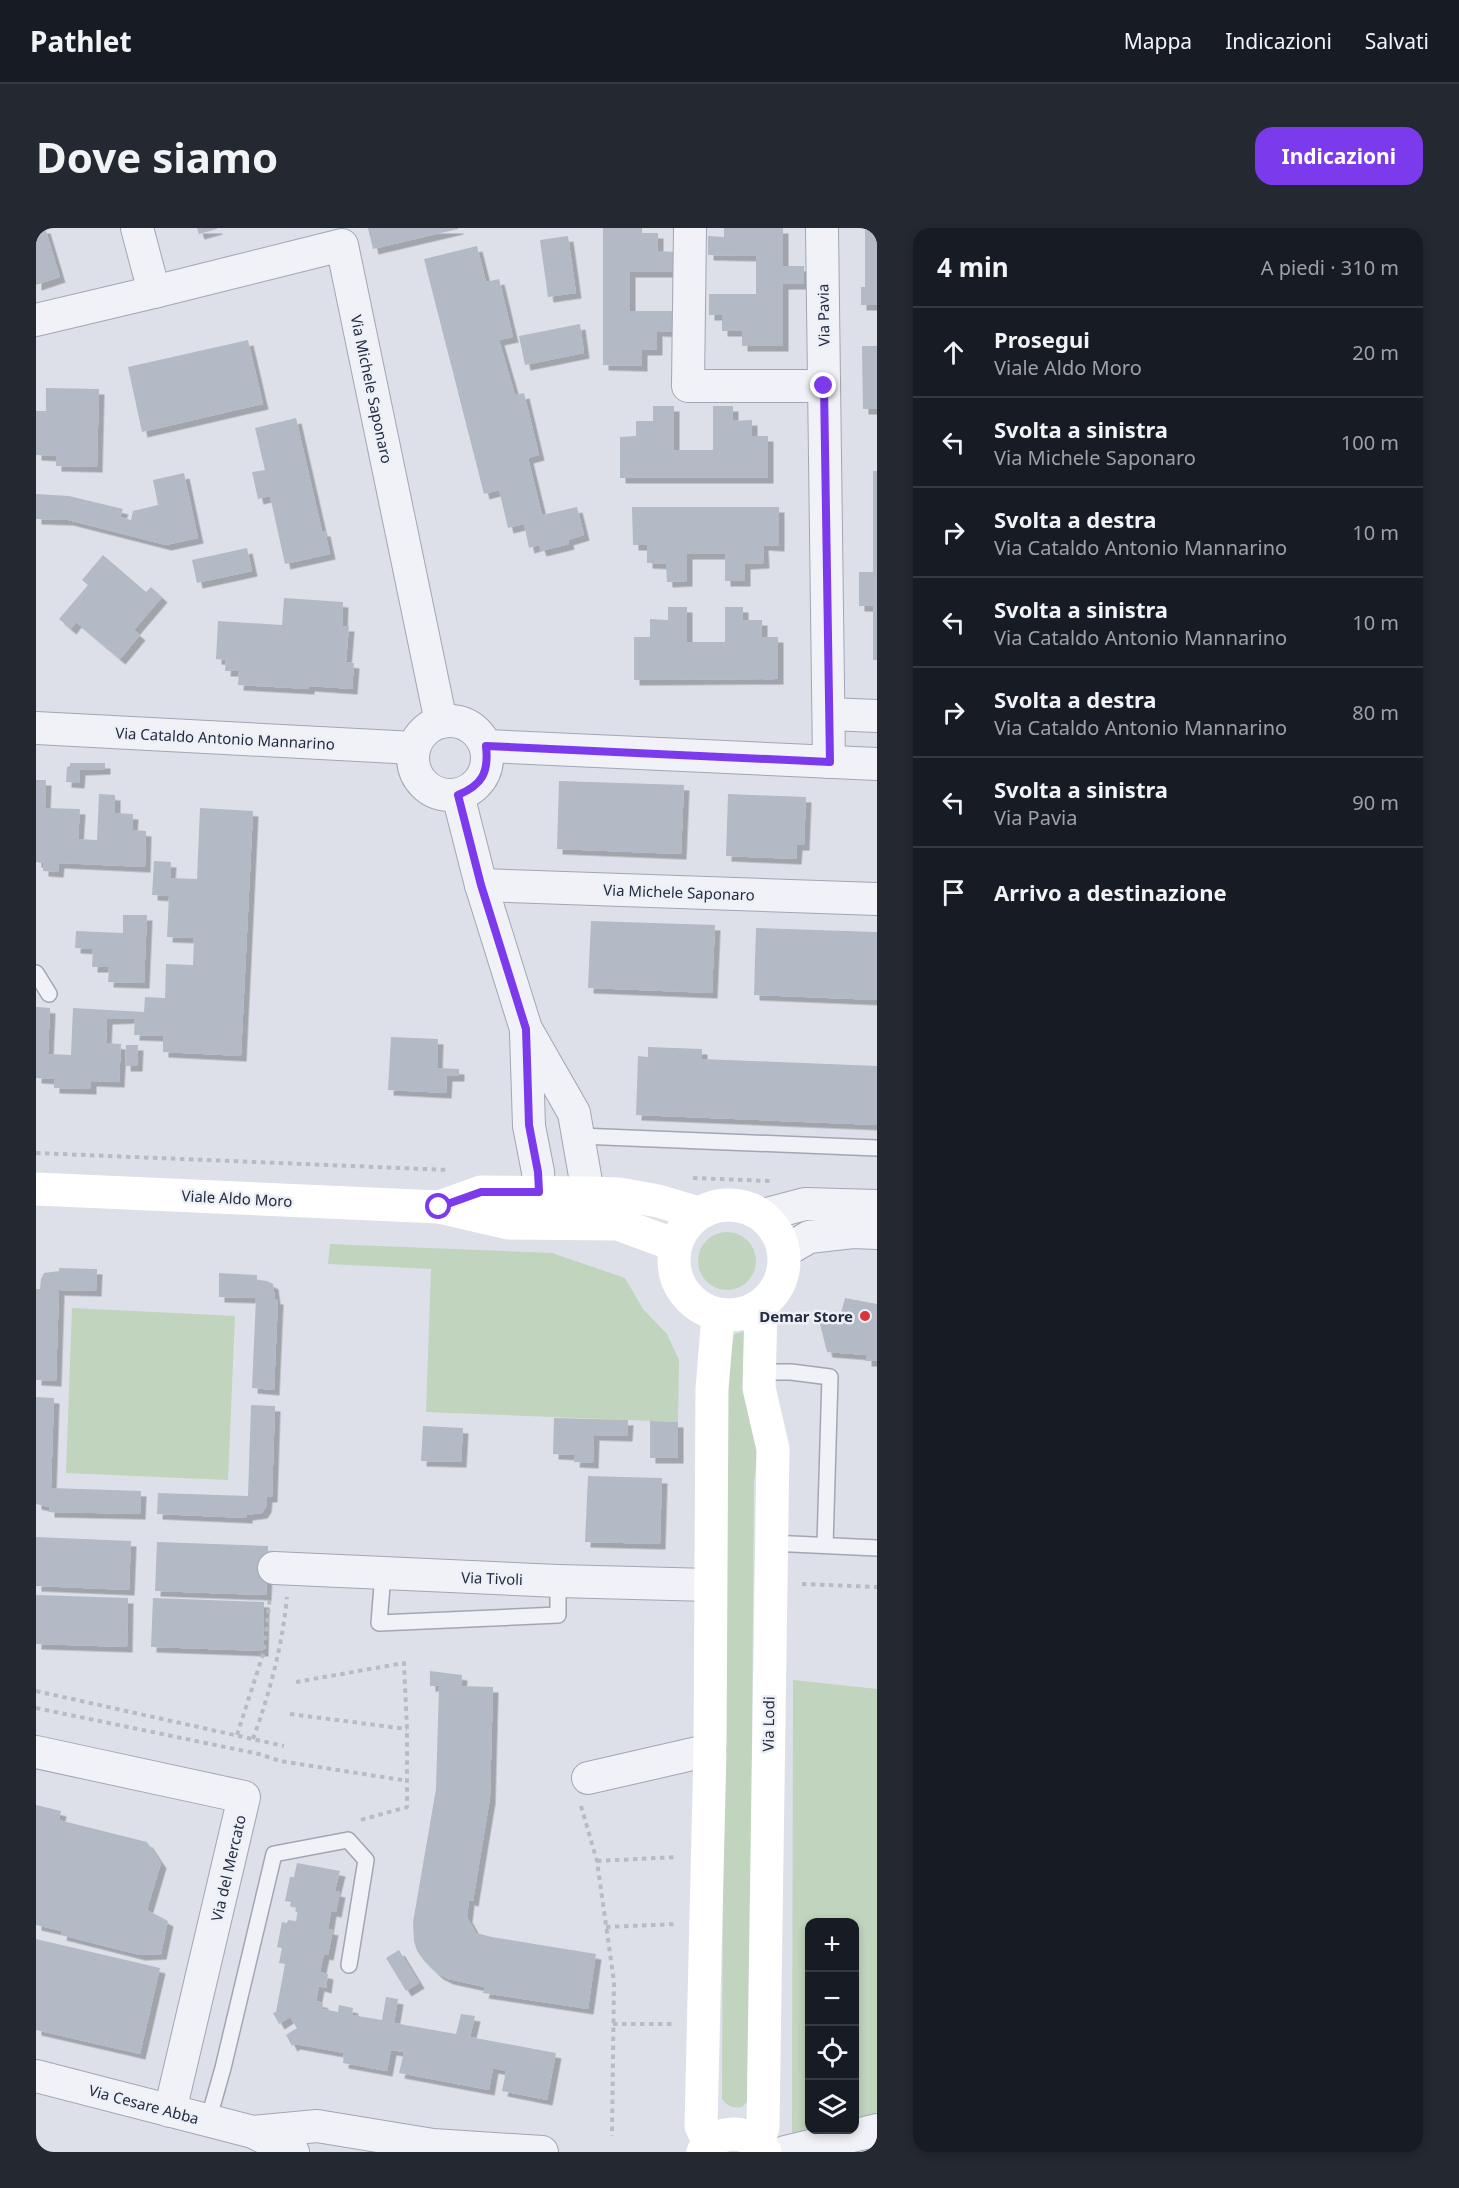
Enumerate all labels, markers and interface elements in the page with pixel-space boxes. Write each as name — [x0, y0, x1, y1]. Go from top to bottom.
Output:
text: Pathlet — [30, 22, 132, 60]
text: Mappa — [1124, 27, 1192, 55]
text: Indicazioni — [1225, 27, 1332, 55]
text: Salvati — [1365, 27, 1429, 55]
button: Indicazioni — [1255, 127, 1423, 185]
text: Dove siamo — [36, 128, 278, 185]
text: 4 min — [937, 249, 1009, 285]
text: A piedi · 310 m — [1261, 254, 1399, 281]
street label: Via Pavia — [812, 284, 834, 346]
street label: Via Michele Saponaro — [346, 313, 398, 465]
text: Prosegui — [994, 324, 1090, 354]
icon: ahead — [937, 336, 970, 369]
text: 20 m — [1352, 339, 1399, 366]
text: Viale Aldo Moro — [994, 354, 1142, 381]
route end — [810, 372, 836, 398]
text: Svolta a sinistra — [994, 414, 1168, 444]
icon: left — [937, 426, 970, 459]
text: 100 m — [1341, 429, 1399, 456]
text: Via Michele Saponaro — [994, 444, 1196, 471]
text: Svolta a destra — [994, 504, 1157, 534]
icon: right — [937, 516, 970, 549]
text: 10 m — [1352, 519, 1399, 546]
text: Via Cataldo Antonio Mannarino — [994, 534, 1287, 561]
text: Svolta a sinistra — [994, 594, 1168, 624]
icon: left — [937, 606, 970, 639]
text: 10 m — [1352, 609, 1399, 636]
text: Via Cataldo Antonio Mannarino — [994, 624, 1287, 651]
text: Svolta a destra — [994, 684, 1157, 714]
icon: right — [937, 696, 970, 729]
text: 80 m — [1352, 699, 1399, 726]
text: Via Cataldo Antonio Mannarino — [994, 714, 1287, 741]
street label: Via Cataldo Antonio Mannarino — [115, 722, 335, 754]
text: Svolta a sinistra — [994, 774, 1168, 804]
icon: left — [937, 786, 970, 819]
text: 90 m — [1352, 789, 1399, 816]
text: Via Pavia — [994, 804, 1077, 831]
icon: arrive — [937, 876, 970, 909]
text: Arrivo a destinazione — [994, 877, 1227, 907]
street label: Via Michele Saponaro — [603, 879, 755, 905]
street label: Viale Aldo Moro — [181, 1185, 293, 1211]
route start — [425, 1193, 451, 1219]
place label: Demar Store — [759, 1306, 853, 1326]
marker: Demar Store — [858, 1309, 872, 1323]
street label: Via Tivoli — [461, 1567, 523, 1589]
street label: Via Lodi — [758, 1696, 778, 1752]
street label: Via del Mercato — [206, 1813, 250, 1923]
map controls — [805, 1918, 859, 2134]
button: + — [805, 1918, 859, 1972]
button: − — [805, 1972, 859, 2026]
button: locate — [805, 2026, 859, 2080]
street label: Via Cesare Abba — [87, 2080, 201, 2128]
button: layers — [805, 2080, 859, 2134]

